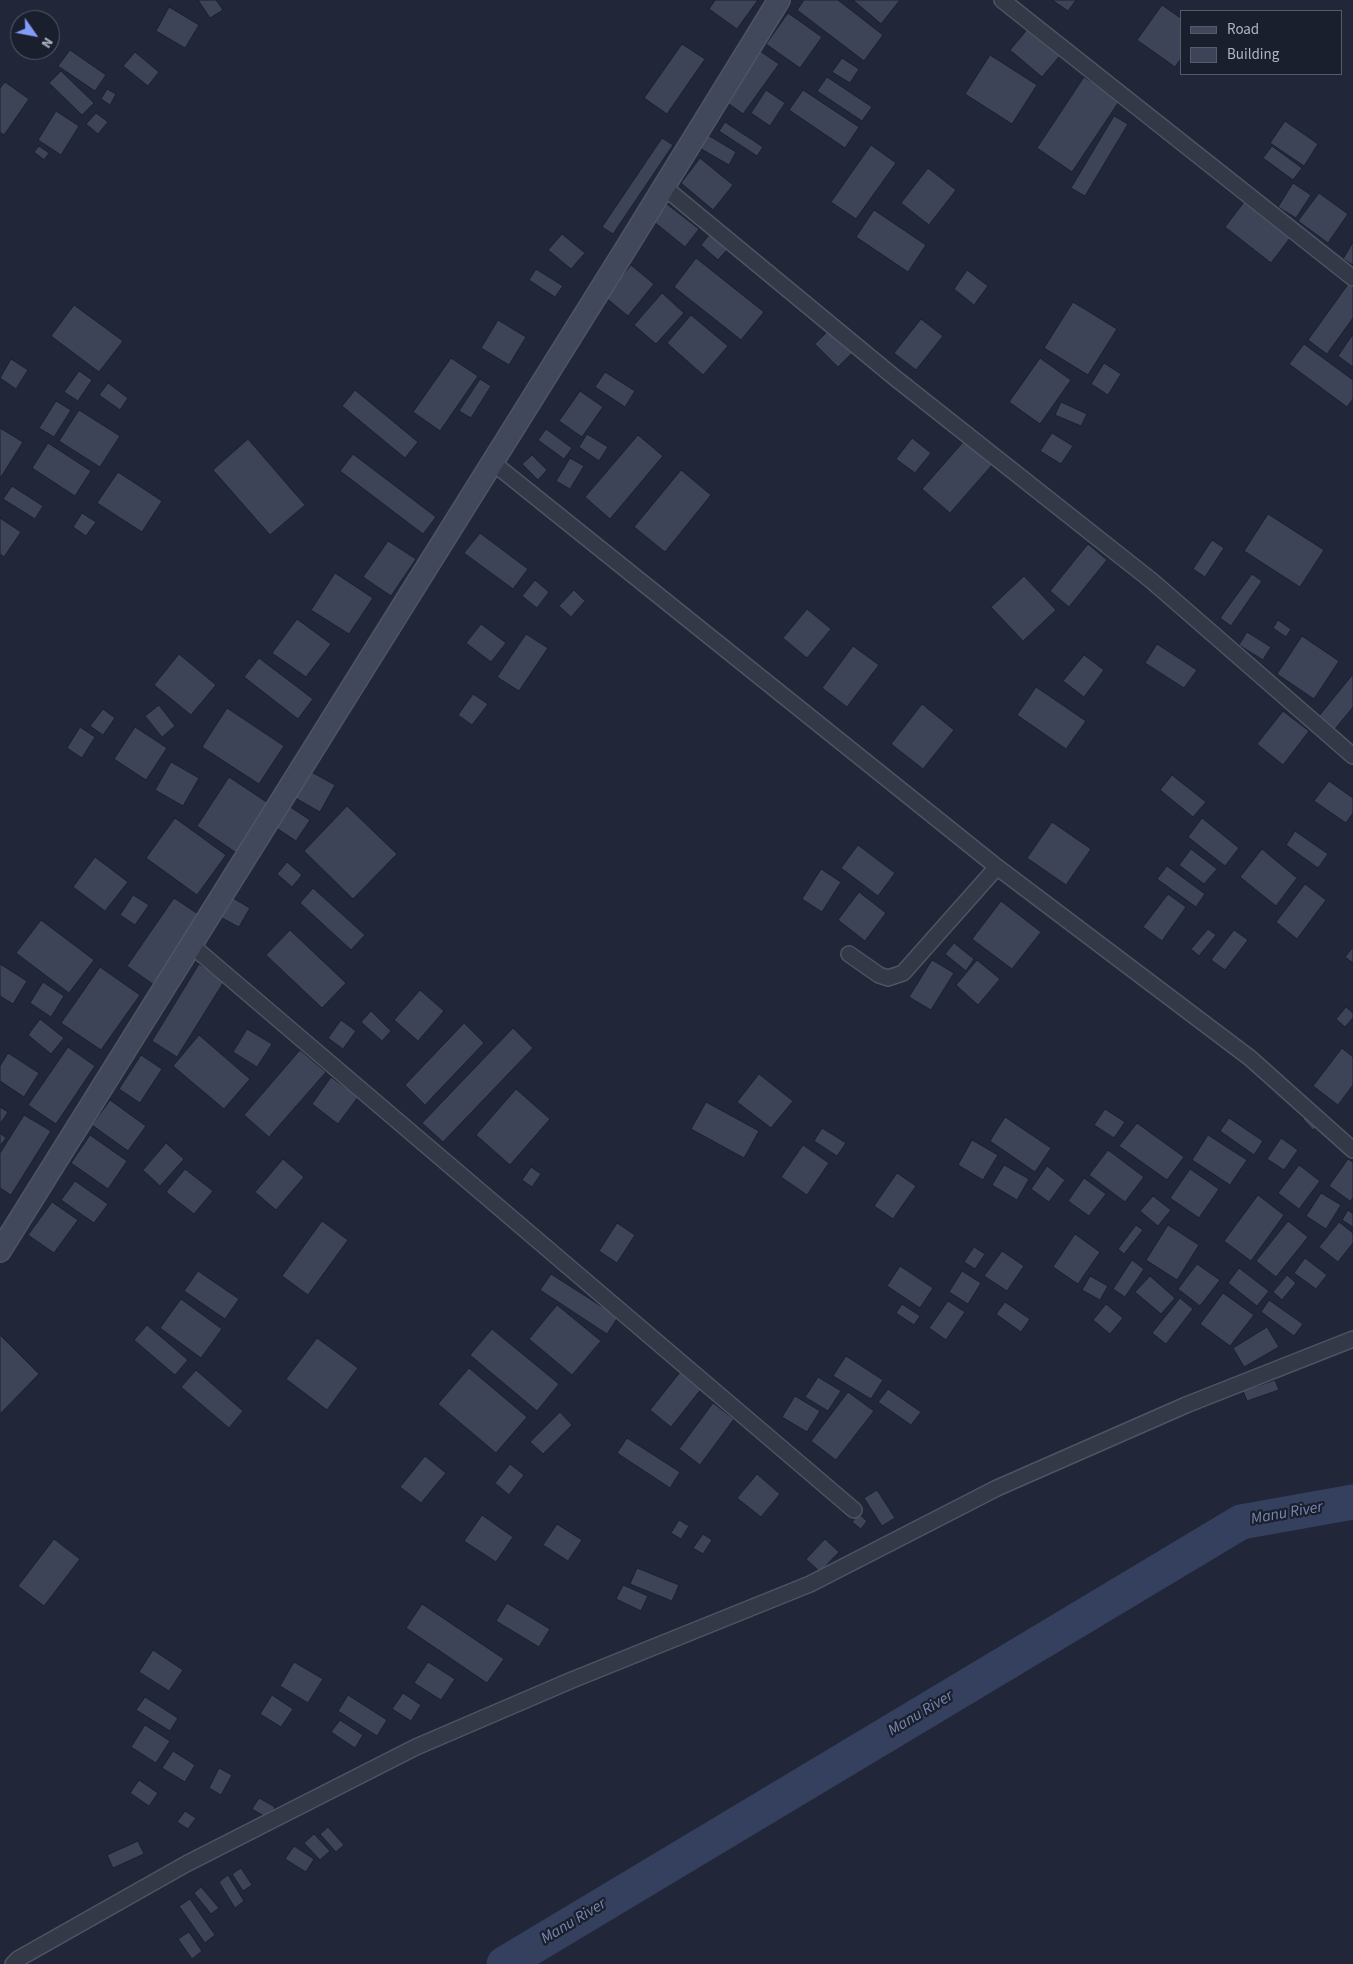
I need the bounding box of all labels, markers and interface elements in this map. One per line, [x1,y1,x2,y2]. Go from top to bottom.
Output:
north arrow [10,10,60,60]
legend [1180,10,1343,75]
text: Road [1227,19,1259,40]
text: N [36,33,58,52]
text: Building [1227,44,1279,65]
water label: Manu River [1250,1498,1324,1530]
water label: Manu River [885,1687,957,1741]
water label: Manu River [538,1895,610,1949]

